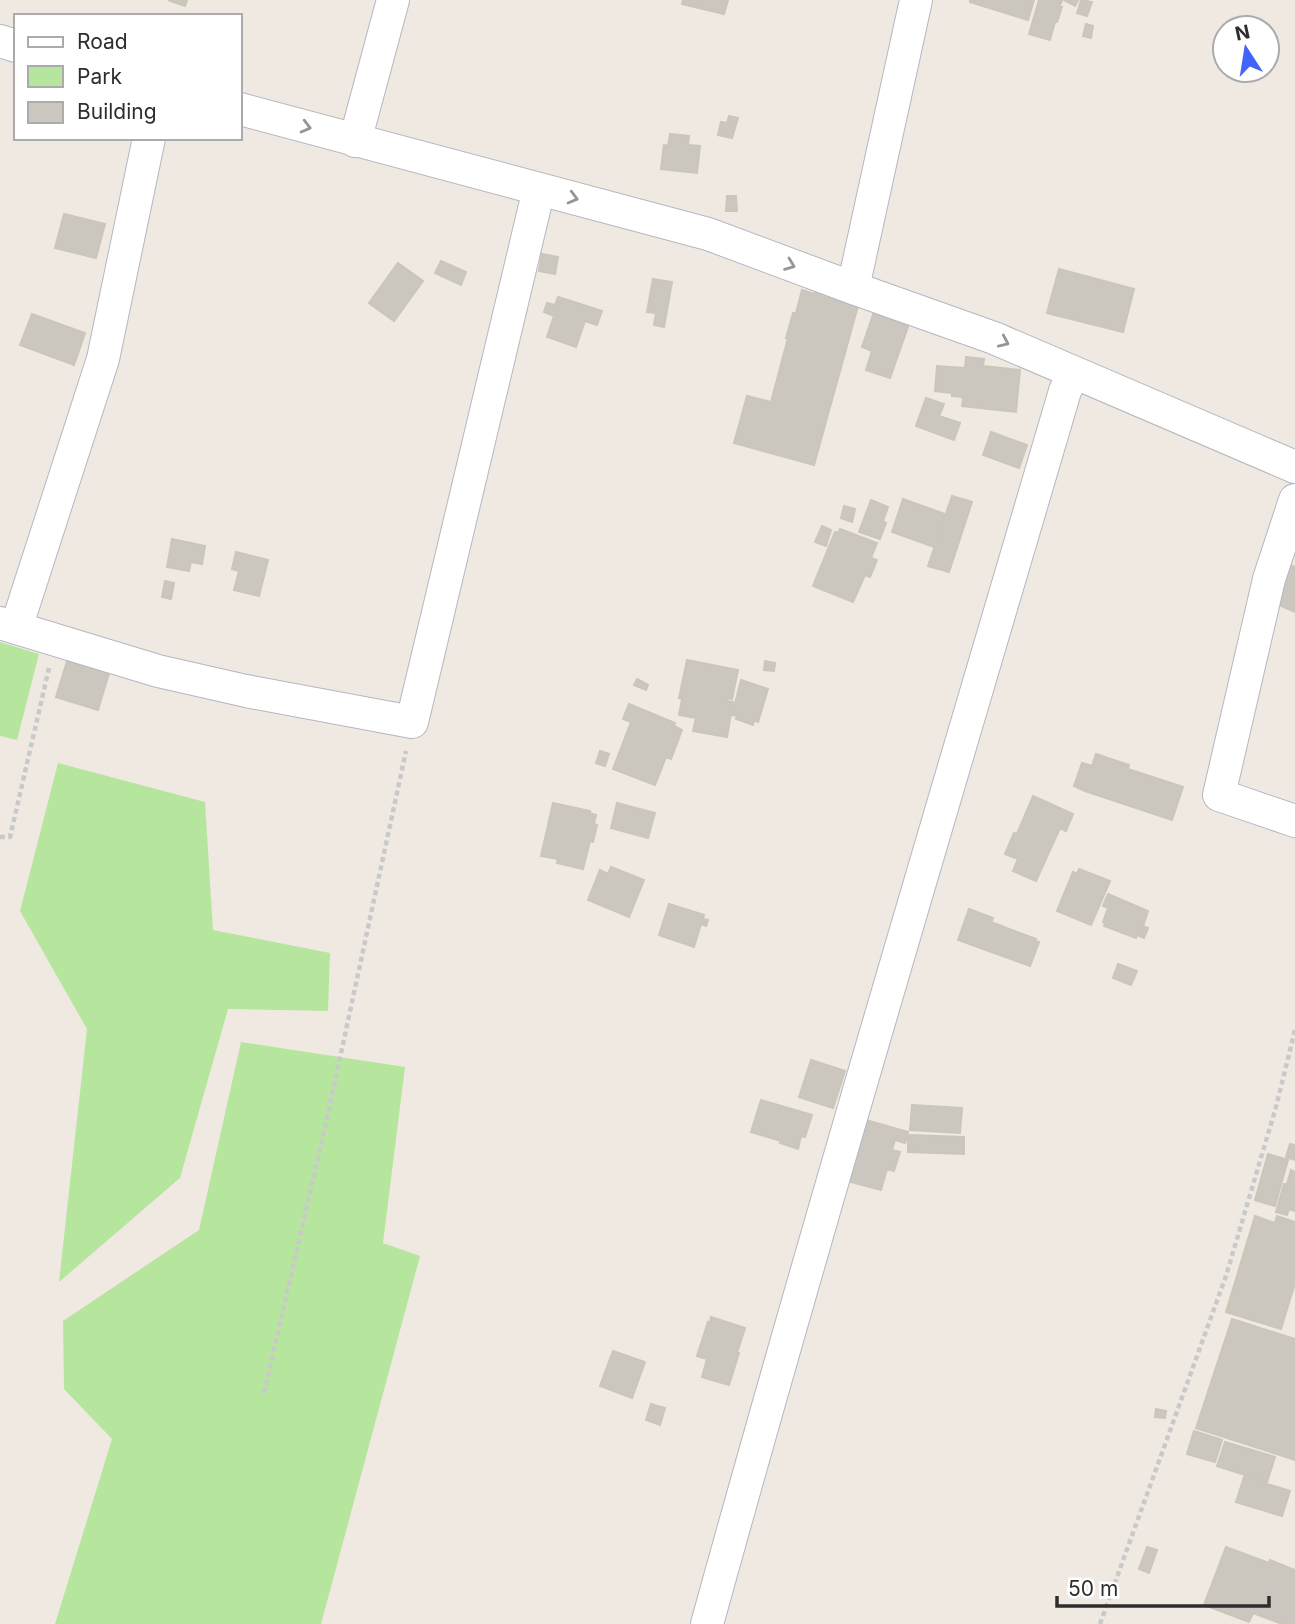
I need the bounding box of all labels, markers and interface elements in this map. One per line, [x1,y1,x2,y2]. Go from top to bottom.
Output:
legend [14,14,242,140]
north arrow [1211,14,1281,84]
text: N [1233,20,1252,46]
text: Road [77,29,128,54]
text: Park [77,64,122,89]
text: Building [77,99,157,124]
one-way arrow [299,119,311,133]
one-way arrow [567,190,579,204]
one-way arrow [784,256,796,270]
one-way arrow [997,334,1009,348]
scale bar [1057,1564,1269,1608]
text: 50 m [1068,1576,1118,1601]

